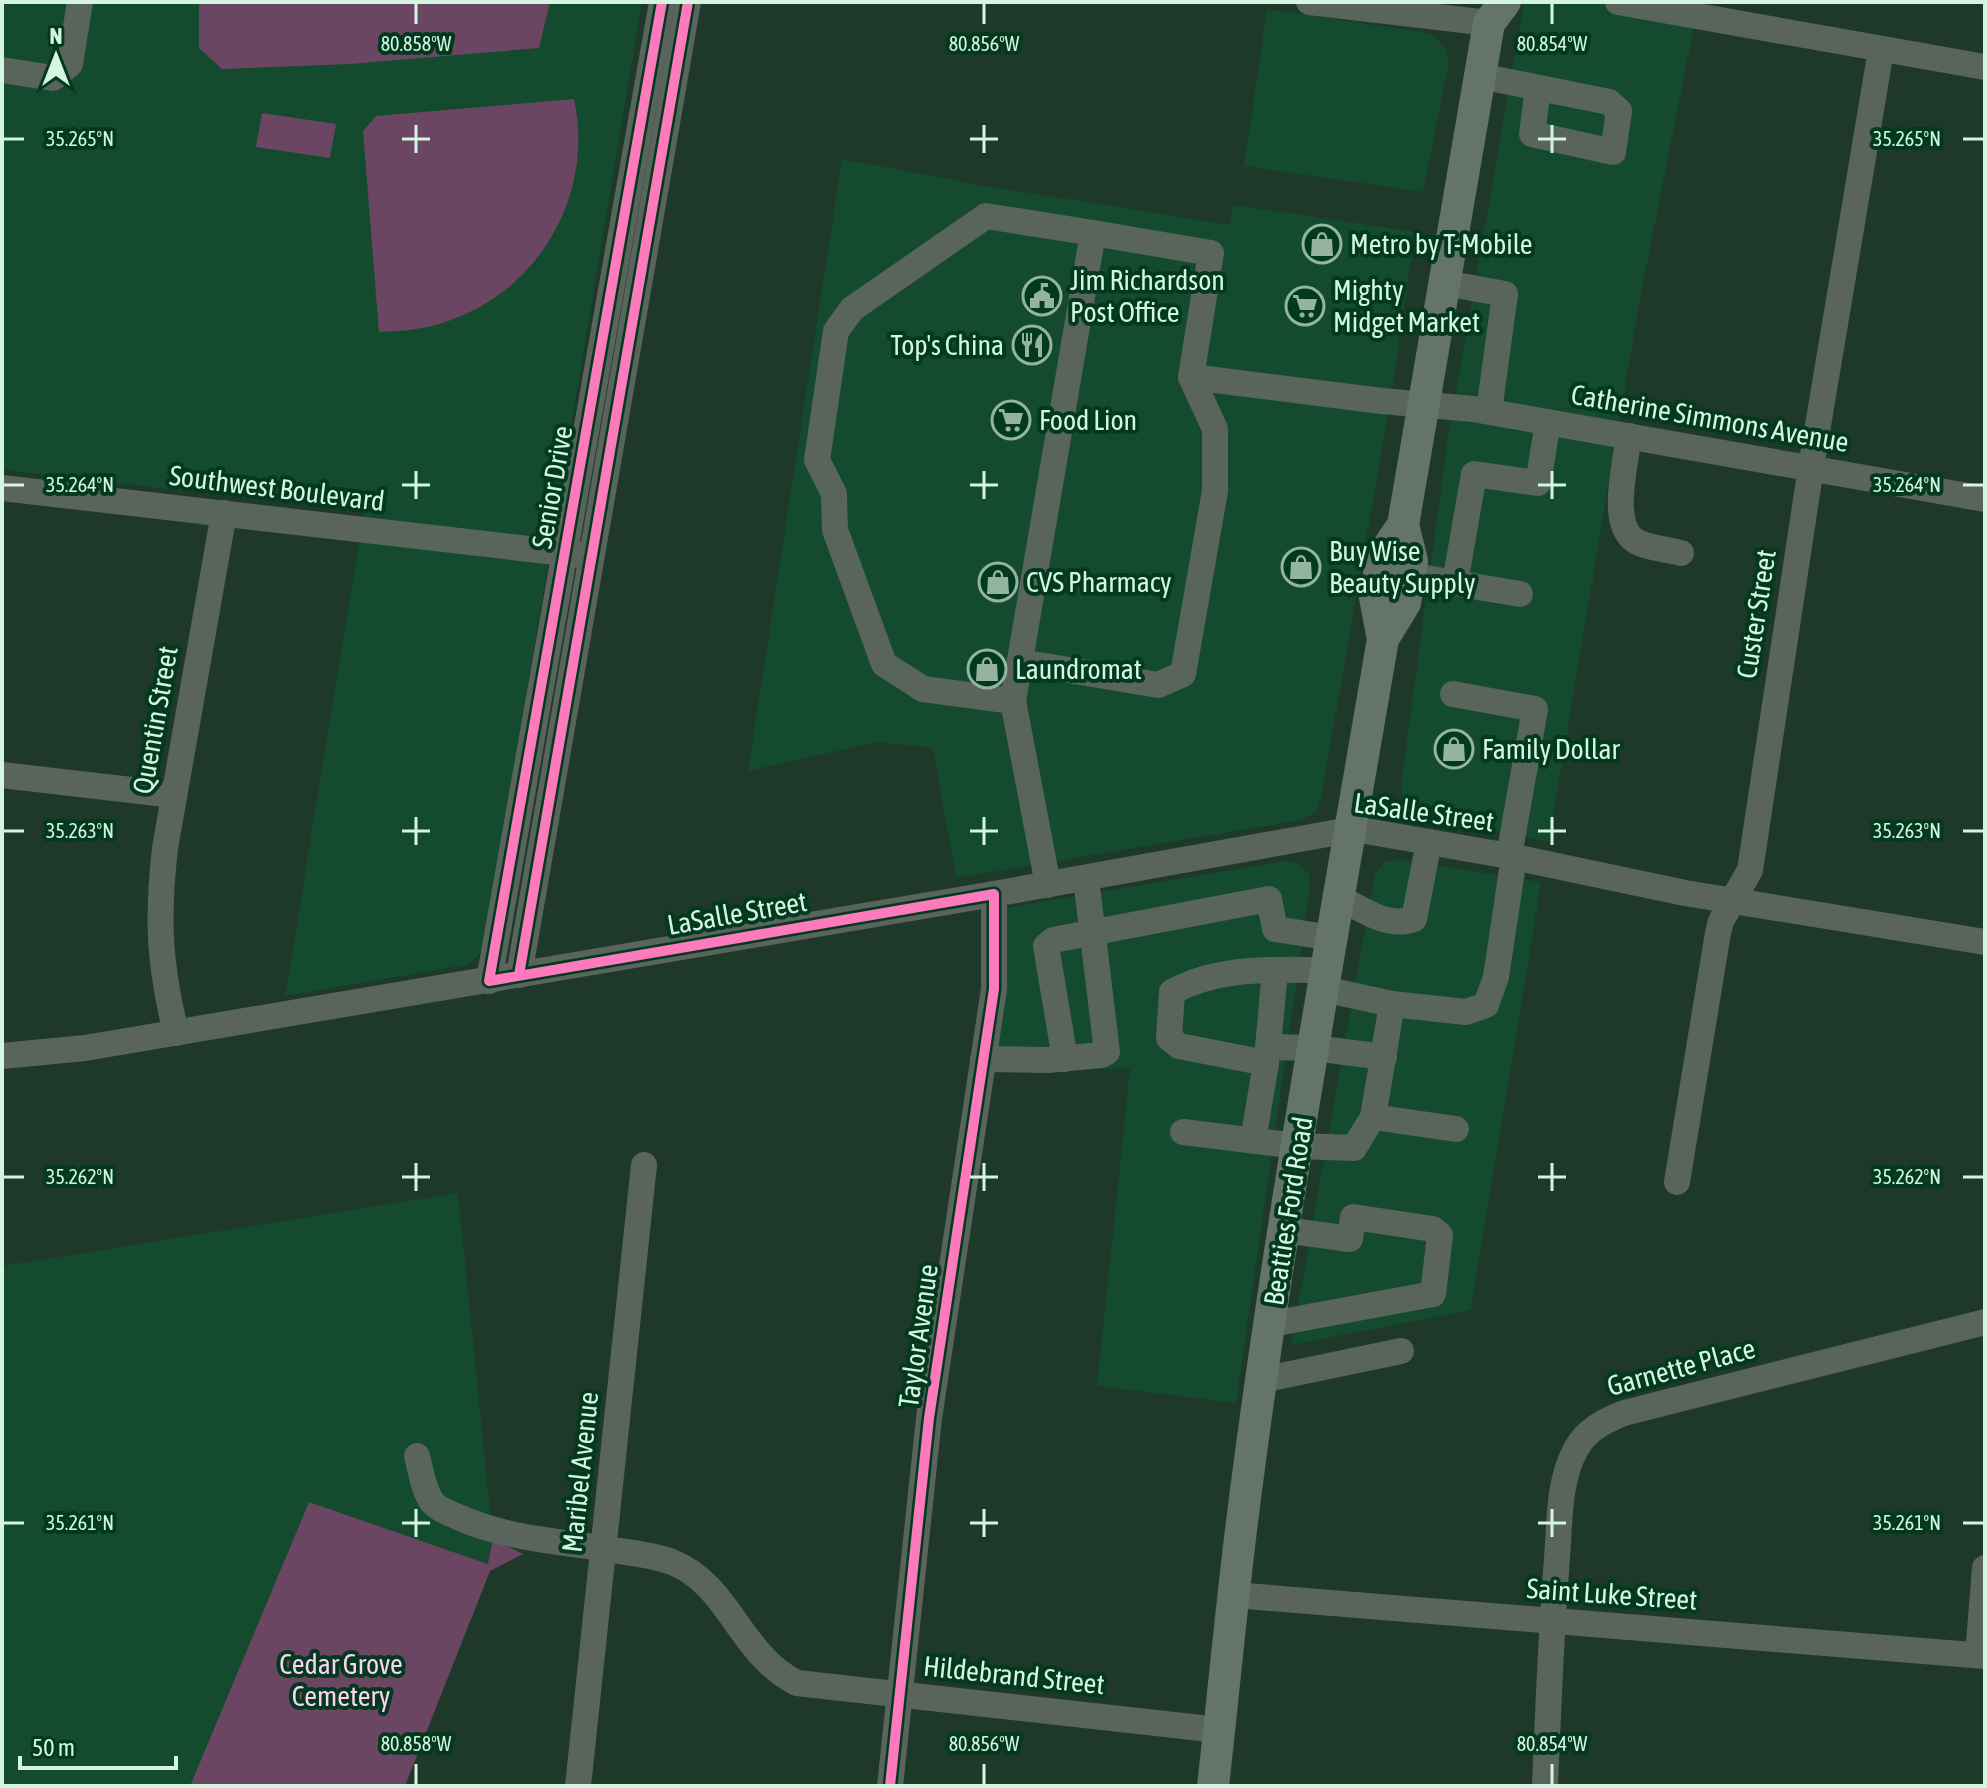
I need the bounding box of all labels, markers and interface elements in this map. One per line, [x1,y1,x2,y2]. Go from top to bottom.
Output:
north arrow [16,16,96,96]
text: N [50,23,62,49]
text: 80.858°W [381,32,452,55]
text: 80.856°W [949,32,1020,55]
text: 80.854°W [1517,32,1588,55]
text: 35.265°N [46,127,114,150]
text: 35.265°N [1873,127,1941,150]
shop icon: Metro by T-Mobile [1301,223,1343,265]
place label: Metro by T-Mobile [1350,228,1533,260]
place label: Jim Richardson Post Office [1070,264,1225,328]
place label: Mighty Midget Market [1333,274,1480,338]
public building icon: Jim Richardson Post Office [1021,275,1063,317]
supermarket icon: Mighty Midget Market [1284,285,1326,327]
restaurant icon: Top's China [1011,324,1053,366]
place label: Top's China [891,329,1004,361]
street label: Catherine Simmons Avenue [1569,378,1851,458]
supermarket icon: Food Lion [990,399,1032,441]
place label: Food Lion [1039,404,1137,436]
street label: Senior Drive [525,423,579,551]
street label: Southwest Boulevard [168,459,386,517]
text: 35.264°N [46,473,114,496]
text: 35.264°N [1873,473,1941,496]
place label: Buy Wise Beauty Supply [1329,535,1475,599]
shop icon: Buy Wise Beauty Supply [1280,546,1322,588]
street label: Custer Street [1730,547,1782,681]
shop icon: CVS Pharmacy [977,561,1019,603]
place label: CVS Pharmacy [1026,566,1172,598]
street label: Quentin Street [126,644,184,796]
shop icon: Laundromat [966,648,1008,690]
place label: Laundromat [1015,653,1142,685]
shop icon: Family Dollar [1433,728,1475,770]
place label: Family Dollar [1482,733,1621,765]
street label: LaSalle Street [1352,786,1496,838]
text: 35.263°N [46,819,114,842]
text: 35.263°N [1873,819,1941,842]
street label: LaSalle Street [665,885,809,941]
street label: Beatties Ford Road [1257,1114,1319,1308]
text: 35.262°N [46,1165,114,1188]
text: 35.262°N [1873,1165,1941,1188]
street label: Taylor Avenue [892,1262,944,1410]
street label: Garnette Place [1603,1332,1759,1402]
street label: Maribel Avenue [556,1390,604,1554]
text: 35.261°N [46,1511,114,1534]
text: 35.261°N [1873,1511,1941,1534]
street label: Saint Luke Street [1526,1572,1698,1616]
park label: Cedar Grove Cemetery [279,1648,403,1712]
street label: Hildebrand Street [922,1650,1106,1700]
scale bar [20,1720,176,1770]
text: 80.858°W [381,1732,452,1755]
text: 80.856°W [949,1732,1020,1755]
text: 80.854°W [1517,1732,1588,1755]
text: 50 m [32,1734,75,1761]

